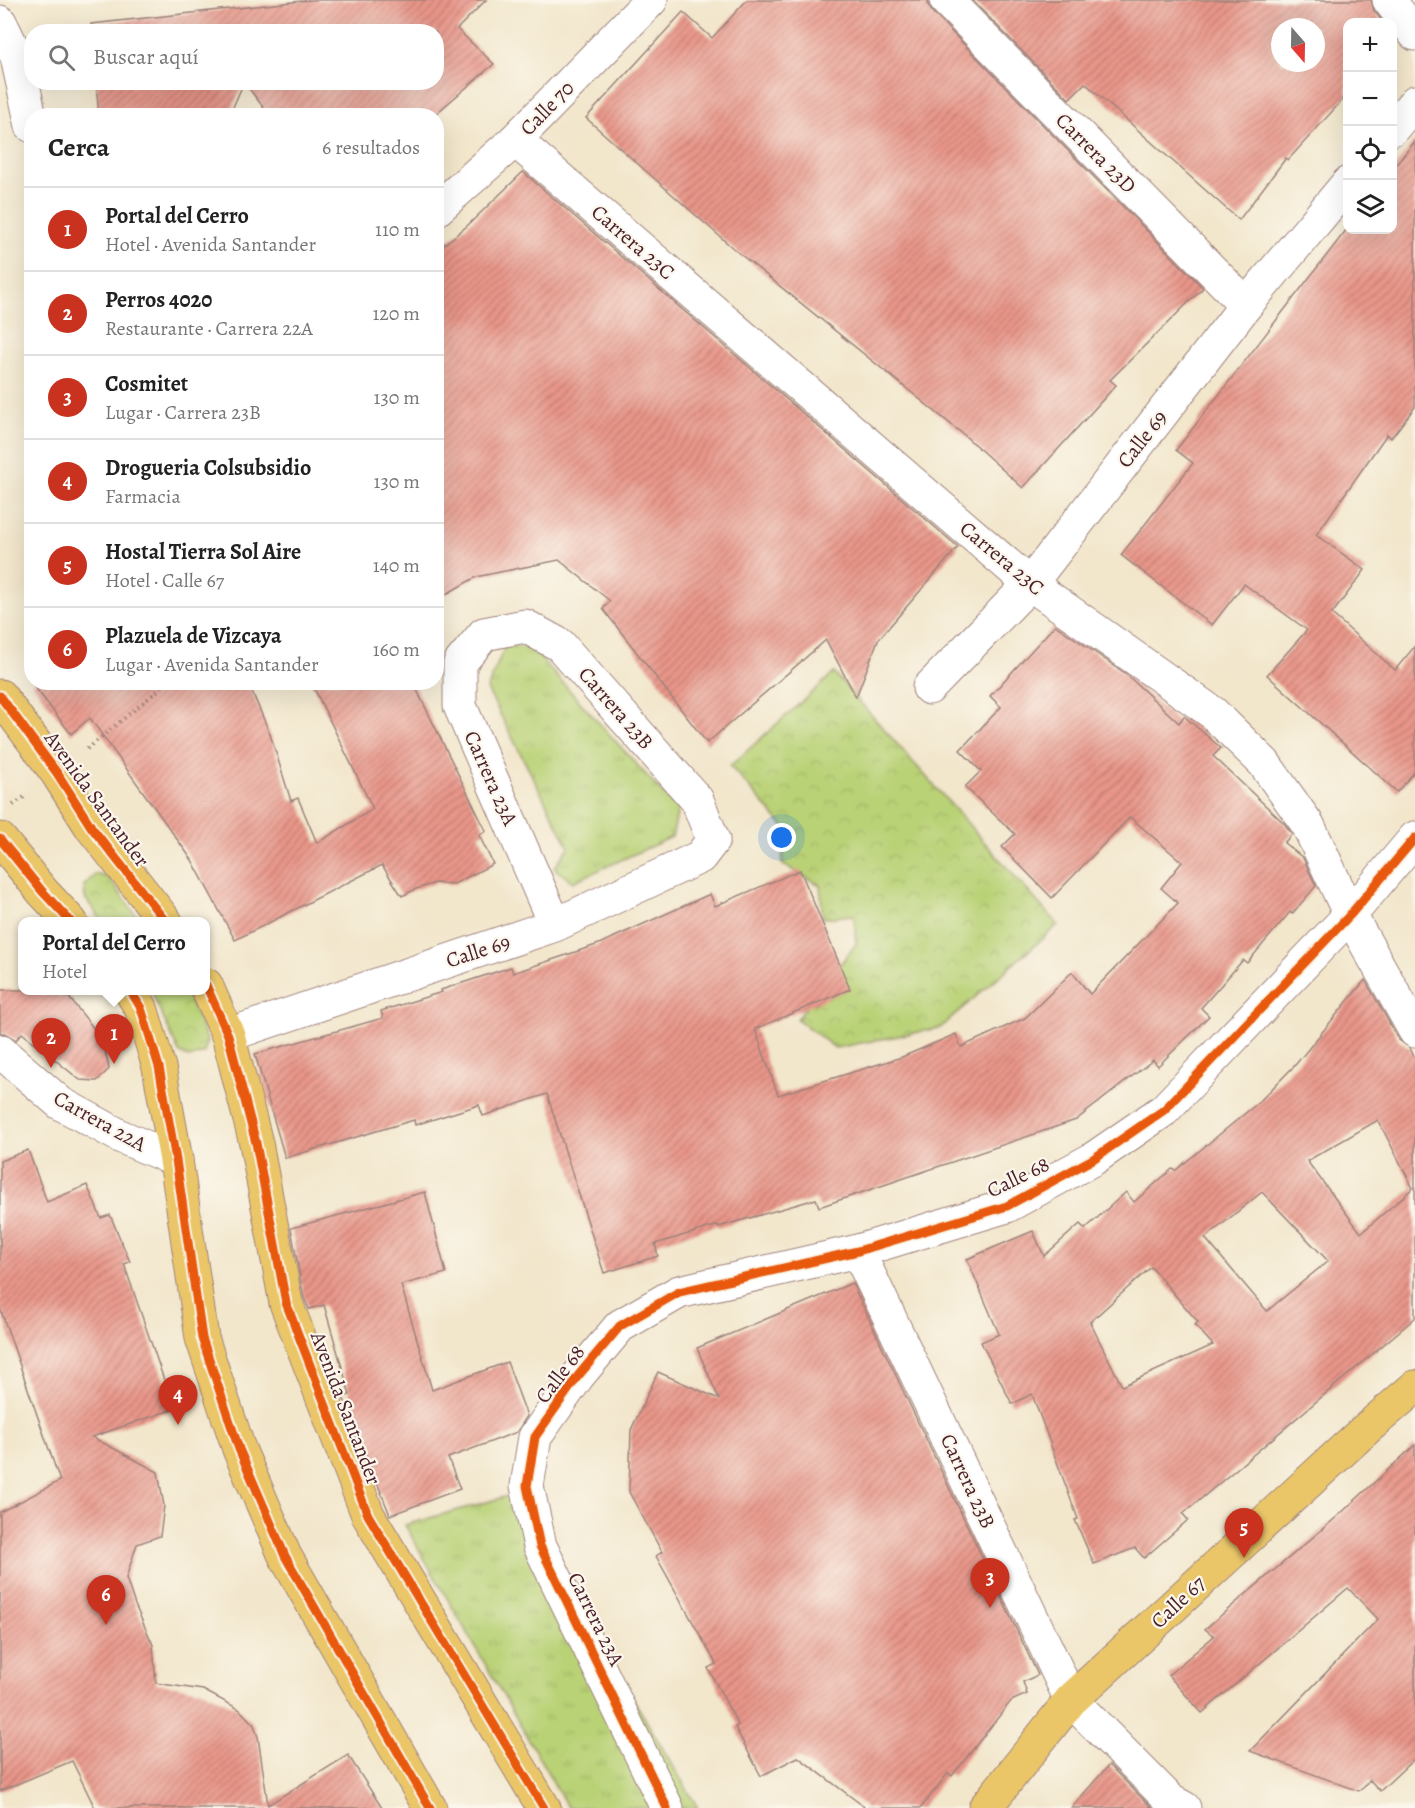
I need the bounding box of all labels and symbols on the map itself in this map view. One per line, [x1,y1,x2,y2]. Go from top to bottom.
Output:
north arrow [1271,18,1325,72]
street label: Calle 70 [514,74,580,142]
street label: Carrera 23D [1050,107,1142,199]
street label: Carrera 23C [585,198,681,286]
street label: Calle 69 [1111,404,1173,474]
street label: Carrera 23C [954,515,1050,601]
street label: Carrera 23B [572,661,660,755]
street label: Avenida Santander [38,724,156,873]
street label: Carrera 23A [458,726,525,830]
your location [767,823,796,852]
street label: Calle 69 [442,927,514,975]
pin: 1 [94,1014,134,1064]
pin: 2 [32,1018,70,1068]
street label: Carrera 22A [49,1084,152,1158]
street label: Calle 68 [982,1150,1054,1204]
street label: Avenida Santander [304,1326,388,1489]
street label: Calle 68 [529,1339,591,1409]
pin: 4 [158,1376,198,1425]
street label: Carrera 23B [934,1429,1002,1533]
pin: 5 [1224,1508,1264,1558]
pin: 3 [970,1558,1010,1608]
street label: Carrera 23A [561,1567,631,1671]
street label: Calle 67 [1145,1569,1212,1634]
pin: 6 [86,1576,126,1625]

